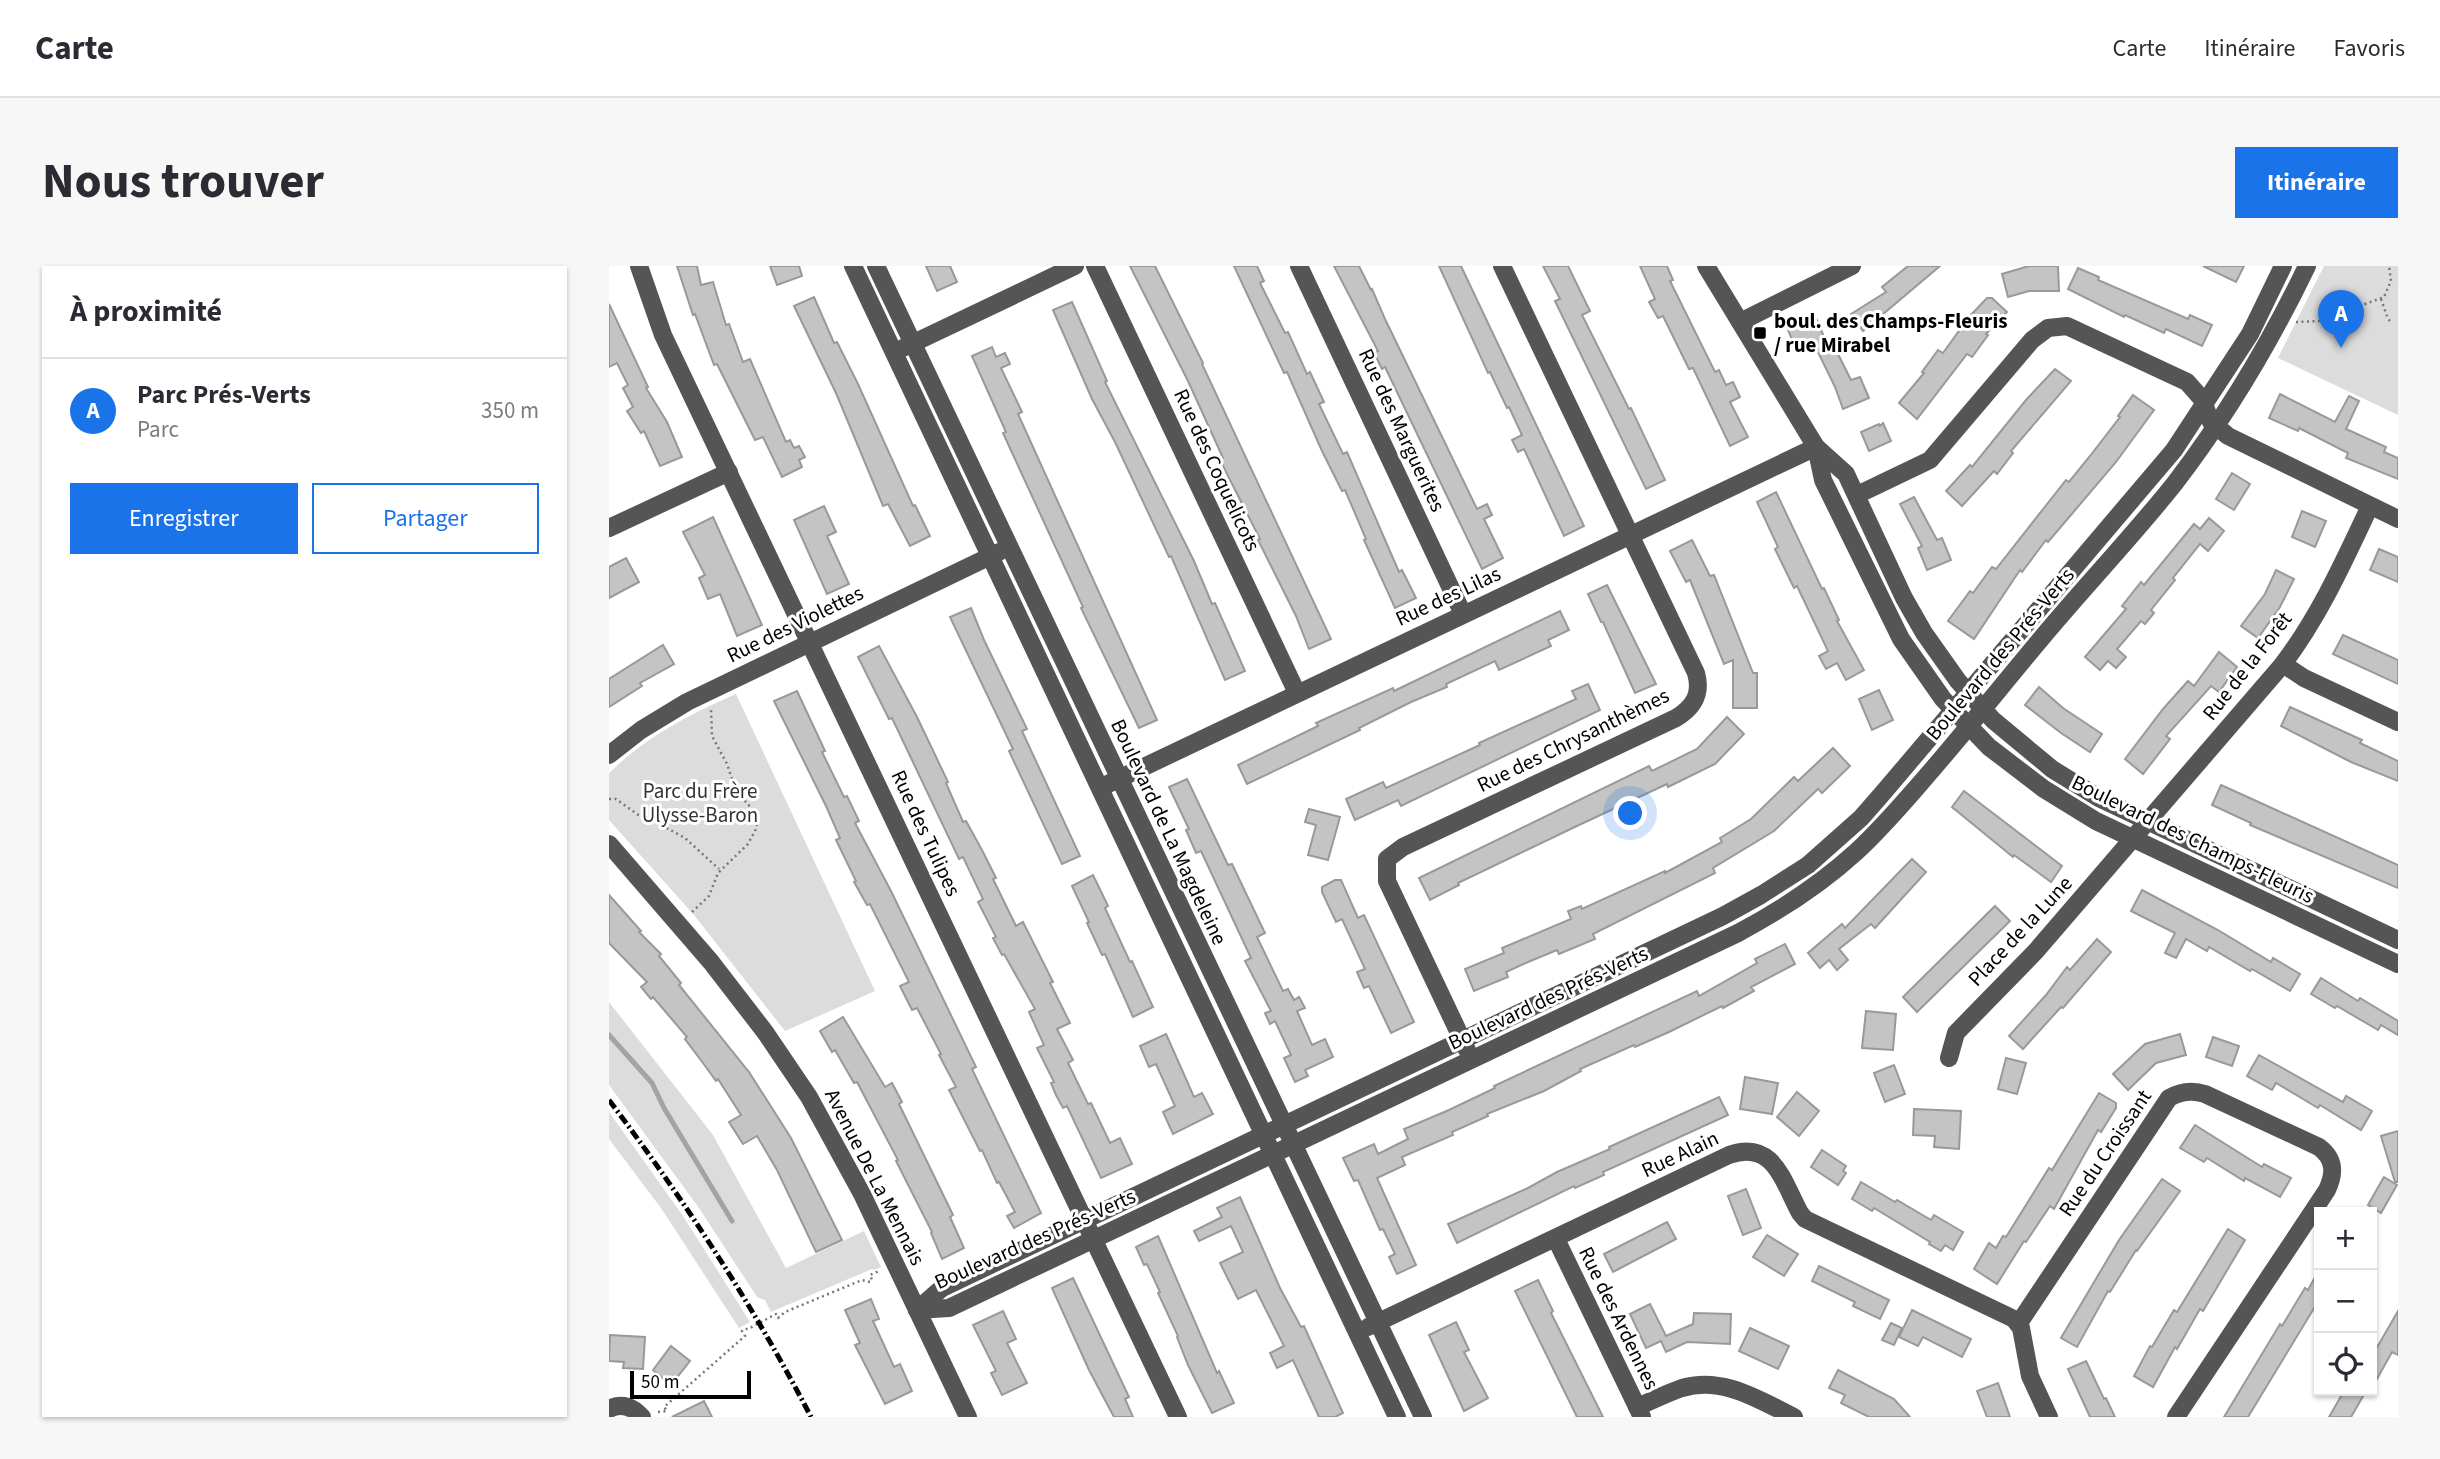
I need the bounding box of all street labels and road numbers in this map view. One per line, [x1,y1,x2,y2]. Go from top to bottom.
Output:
street label: Rue des Marguerites [1351,344,1453,517]
street label: Rue des Coquelicots [1166,384,1268,556]
street label: Rue des Lilas [1390,558,1506,634]
street label: Boulevard des Prés-Verts [1919,561,2081,747]
street label: Rue des Violettes [722,578,869,670]
street label: Rue de la Forêt [2195,605,2299,727]
street label: Rue des Chrysanthèmes [1472,680,1674,800]
street label: Boulevard de La Magdeleine [1103,714,1235,950]
street label: Rue des Tulipes [884,765,968,901]
street label: Boulevard des Champs-Fleuris [2067,767,2319,911]
street label: Place de la Lune [1961,869,2079,993]
street label: Boulevard des Prés-Verts [1443,938,1653,1058]
street label: Avenue De La Mennais [817,1083,933,1271]
street label: Rue du Croissant [2051,1083,2159,1223]
street label: Rue Alain [1637,1123,1723,1185]
street label: Boulevard des Prés-Verts [930,1181,1141,1297]
street label: Rue des Ardennes [1571,1241,1667,1395]

